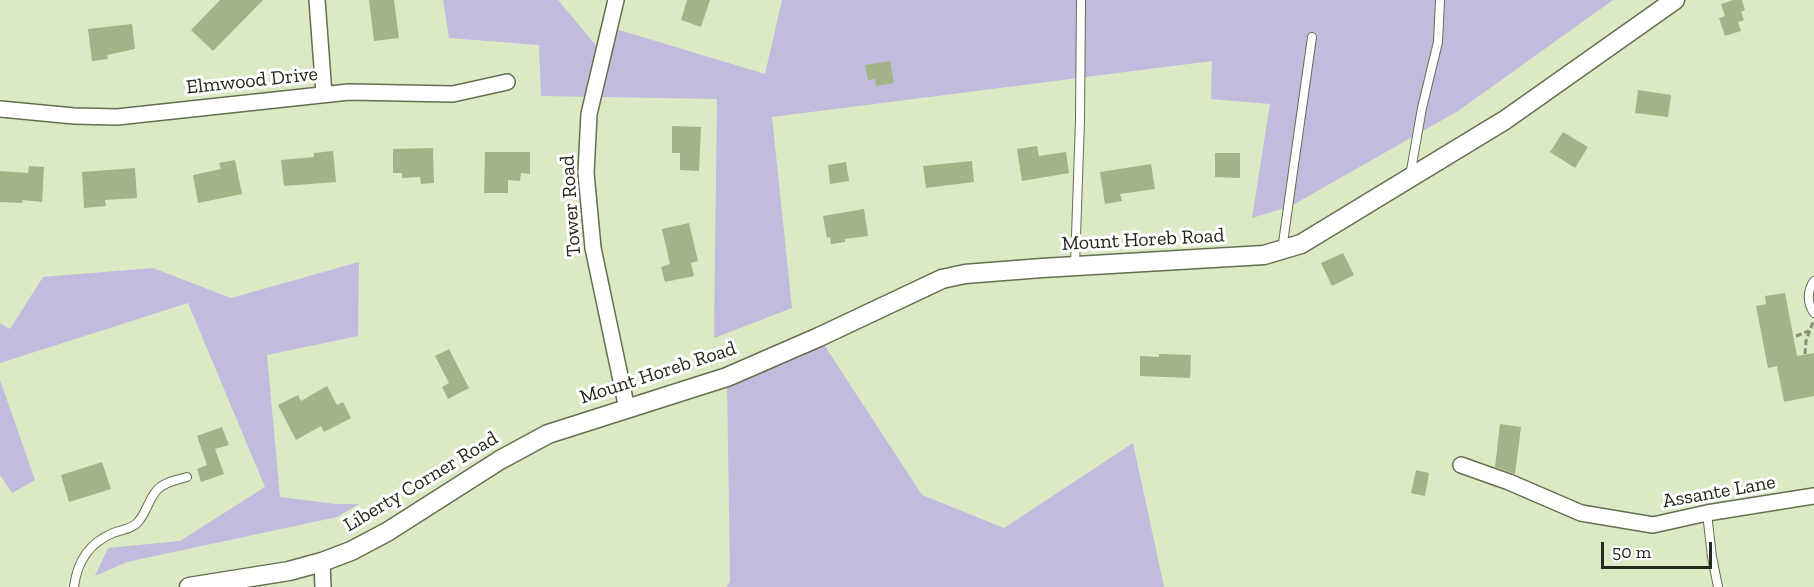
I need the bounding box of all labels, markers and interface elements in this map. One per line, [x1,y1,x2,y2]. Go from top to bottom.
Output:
street label: Elmwood Drive [185,62,319,100]
street label: Tower Road [555,154,587,258]
street label: Mount Horeb Road [1061,224,1225,256]
street label: Mount Horeb Road [577,336,739,410]
street label: Liberty Corner Road [340,427,502,537]
street label: Assante Lane [1661,470,1777,514]
scale bar [1604,530,1715,568]
text: 50 m [1612,541,1651,563]

